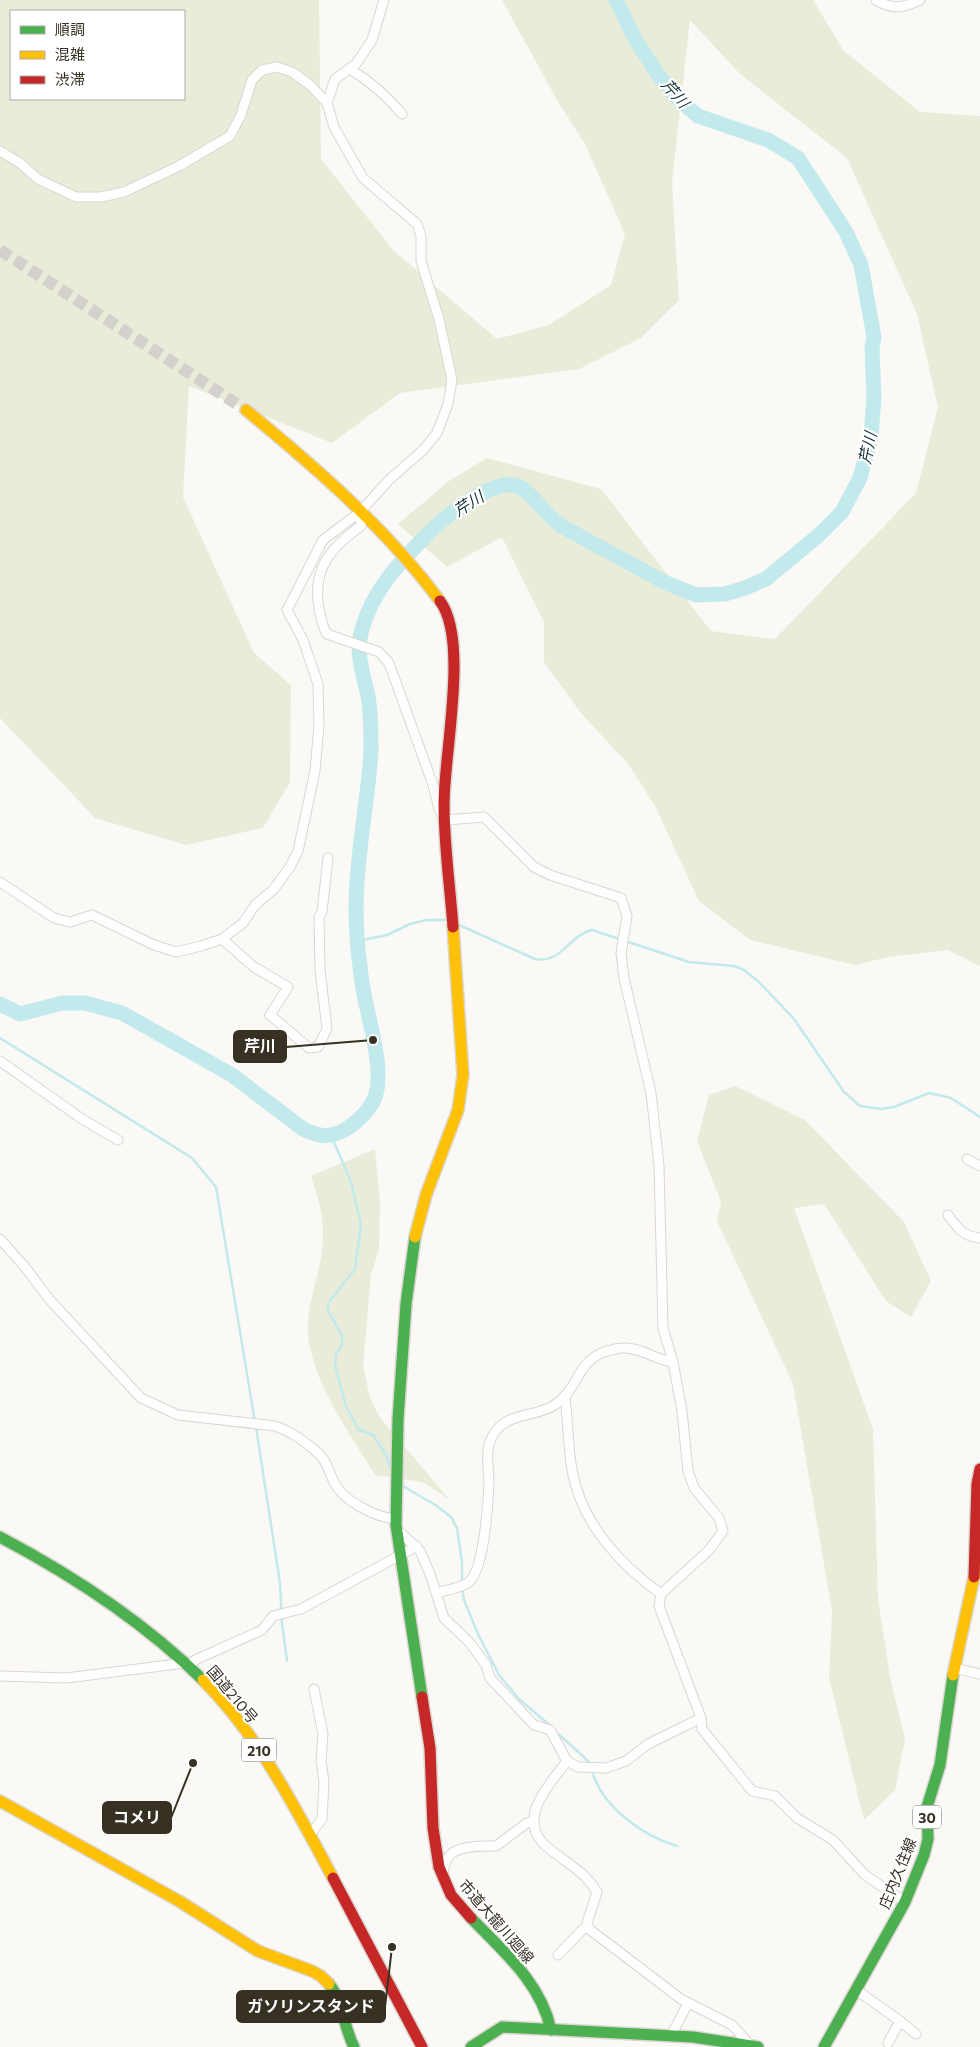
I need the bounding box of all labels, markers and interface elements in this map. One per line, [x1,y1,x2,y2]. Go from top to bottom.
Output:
legend [10,10,185,100]
text: 順調 [55,20,85,38]
text: 混雑 [55,45,85,63]
text: 渋滞 [55,70,85,88]
water label: 芹川 [658,75,695,113]
water label: 芹川 [854,428,880,466]
water label: 芹川 [449,485,488,520]
callout: 芹川 [234,1031,286,1062]
text: 芹川 [244,1036,276,1055]
street label: 国道210号 [204,1662,262,1726]
road number: 210 [242,1738,276,1762]
callout: コメリ [103,1802,171,1833]
road number: 30 [913,1805,941,1828]
text: コメリ [113,1807,161,1826]
street label: 庄内久住線 [875,1835,919,1911]
street label: 市道大龍川廻線 [456,1875,538,1967]
callout: ガソリンスタンド [237,1991,385,2022]
text: ガソリンスタンド [247,1996,375,2015]

